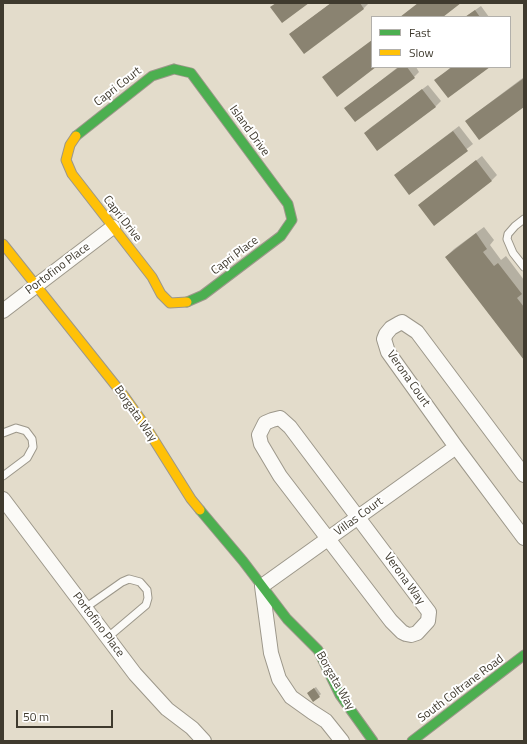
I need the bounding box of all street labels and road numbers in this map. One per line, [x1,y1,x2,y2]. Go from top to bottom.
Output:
street label: Capri Court [92,64,144,110]
street label: Island Drive [226,103,272,159]
street label: Capri Drive [100,193,144,245]
street label: Capri Place [209,234,261,278]
street label: Portofino Place [23,240,93,298]
street label: Verona Court [383,348,433,410]
street label: Borgata Way [110,383,160,445]
street label: Villas Court [332,494,386,540]
street label: Verona Way [380,550,428,608]
street label: Portofino Place [69,590,127,660]
street label: Borgata Way [313,649,357,713]
street label: South Coltrane Road [415,652,507,726]

